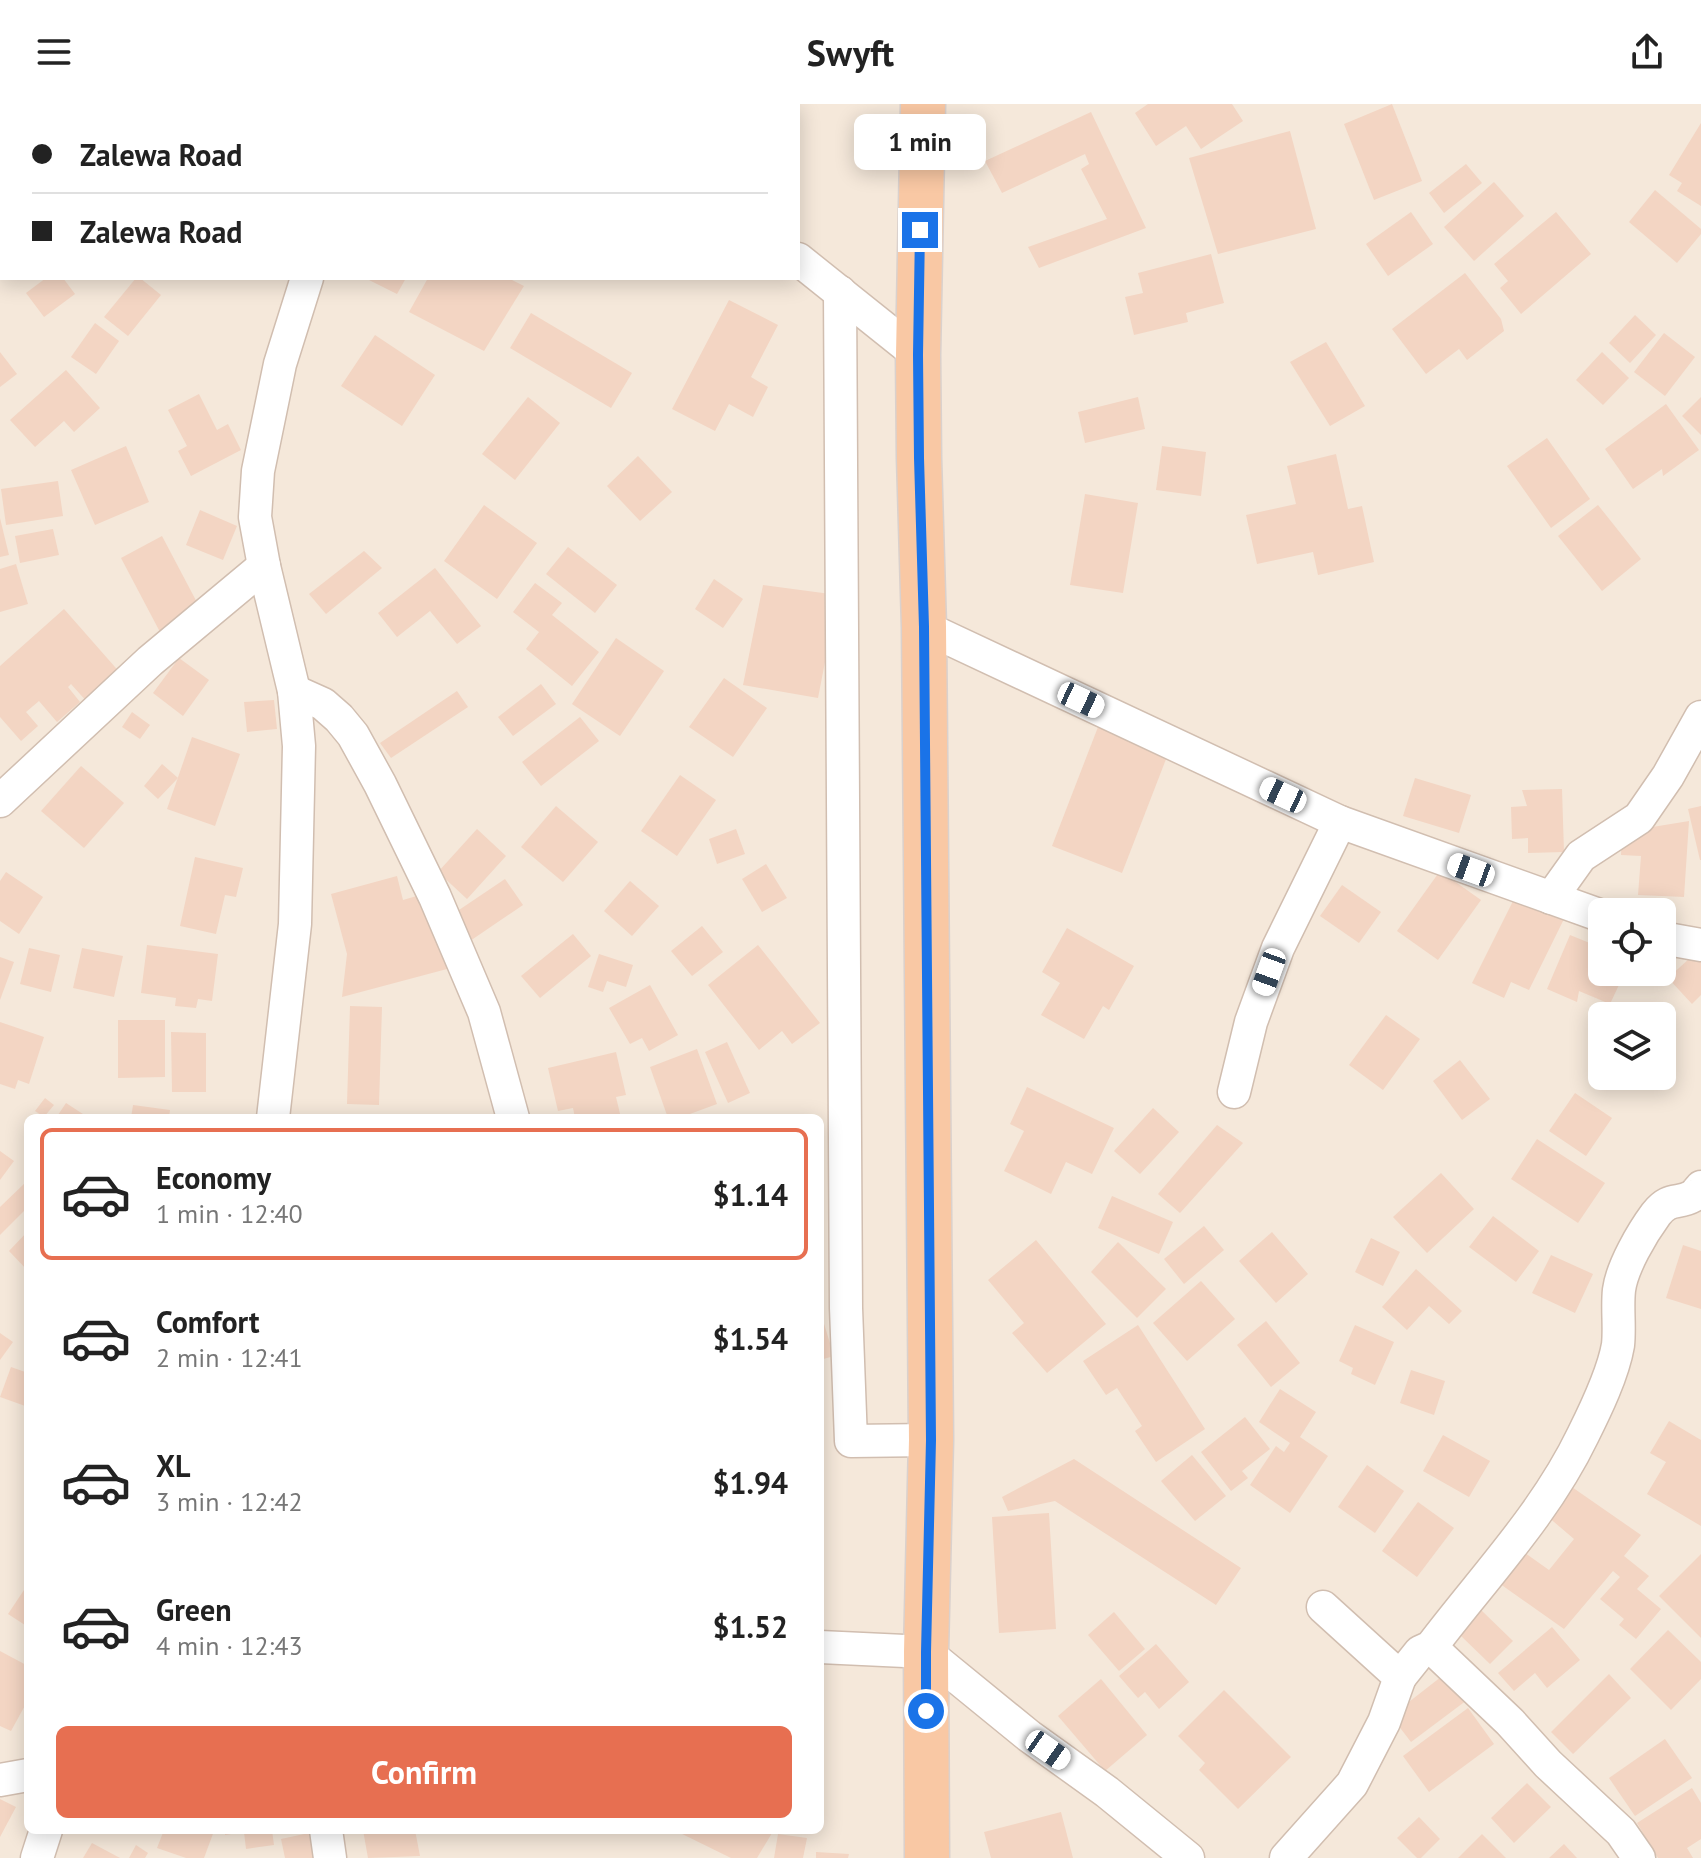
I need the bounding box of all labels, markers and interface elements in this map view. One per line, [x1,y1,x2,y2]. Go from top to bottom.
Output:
text: Swyft [807,29,894,76]
icon: menu [32,30,76,74]
icon: share [1625,30,1669,74]
callout: 1 min [854,114,986,170]
text: 1 min [888,125,952,158]
text: Zalewa Road [80,135,243,174]
text: Zalewa Road [80,212,243,251]
route end [902,212,938,248]
car [1054,679,1108,721]
car [1256,774,1310,816]
car [1444,851,1498,889]
map controls [1588,898,1676,1090]
button: locate [1588,898,1676,986]
car [1250,945,1288,999]
button: layers [1588,1002,1676,1090]
icon: car [60,1158,132,1230]
text: Economy [156,1158,271,1197]
text: $1.14 [713,1175,788,1214]
text: 1 min · 12:40 [156,1197,303,1230]
icon: car [60,1302,132,1374]
text: Comfort [156,1302,259,1341]
text: $1.54 [713,1319,788,1358]
text: 2 min · 12:41 [156,1341,303,1374]
icon: car [60,1446,132,1518]
text: XL [156,1446,190,1485]
text: $1.94 [713,1463,788,1502]
text: 3 min · 12:42 [156,1485,303,1518]
icon: car [60,1590,132,1662]
text: Green [156,1590,231,1629]
text: $1.52 [713,1607,788,1646]
text: 4 min · 12:43 [156,1629,303,1662]
route start [908,1693,944,1729]
button: Confirm [56,1726,792,1818]
car [1021,1726,1075,1774]

